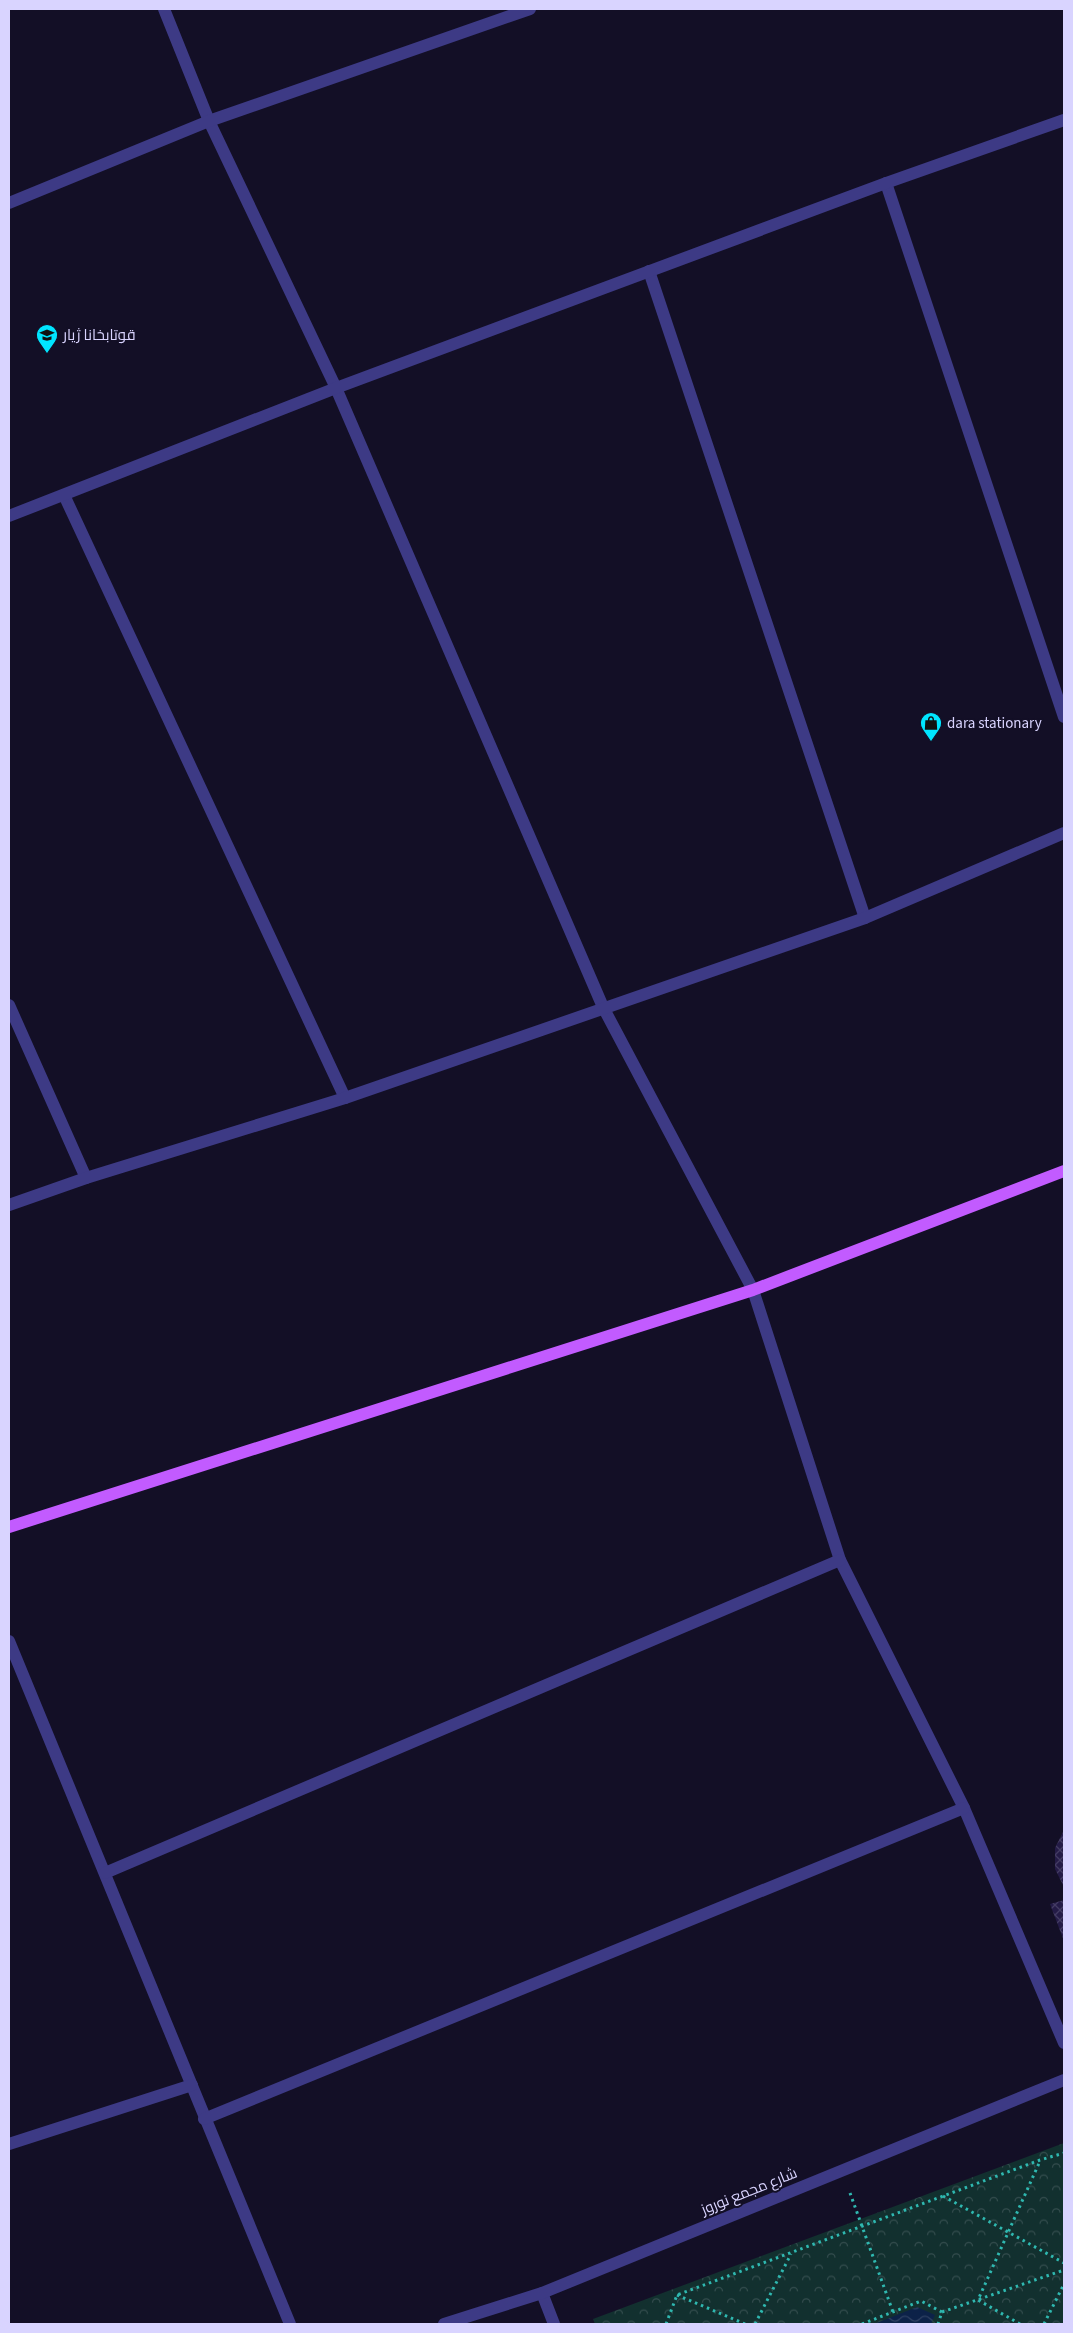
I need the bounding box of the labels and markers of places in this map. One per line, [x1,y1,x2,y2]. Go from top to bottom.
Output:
school or university icon: قوتابخانا ژيار [35,323,59,354]
place label: قوتابخانا ژيار [62,325,136,346]
shop icon: dara stationary [919,711,943,742]
place label: dara stationary [947,713,1042,734]

